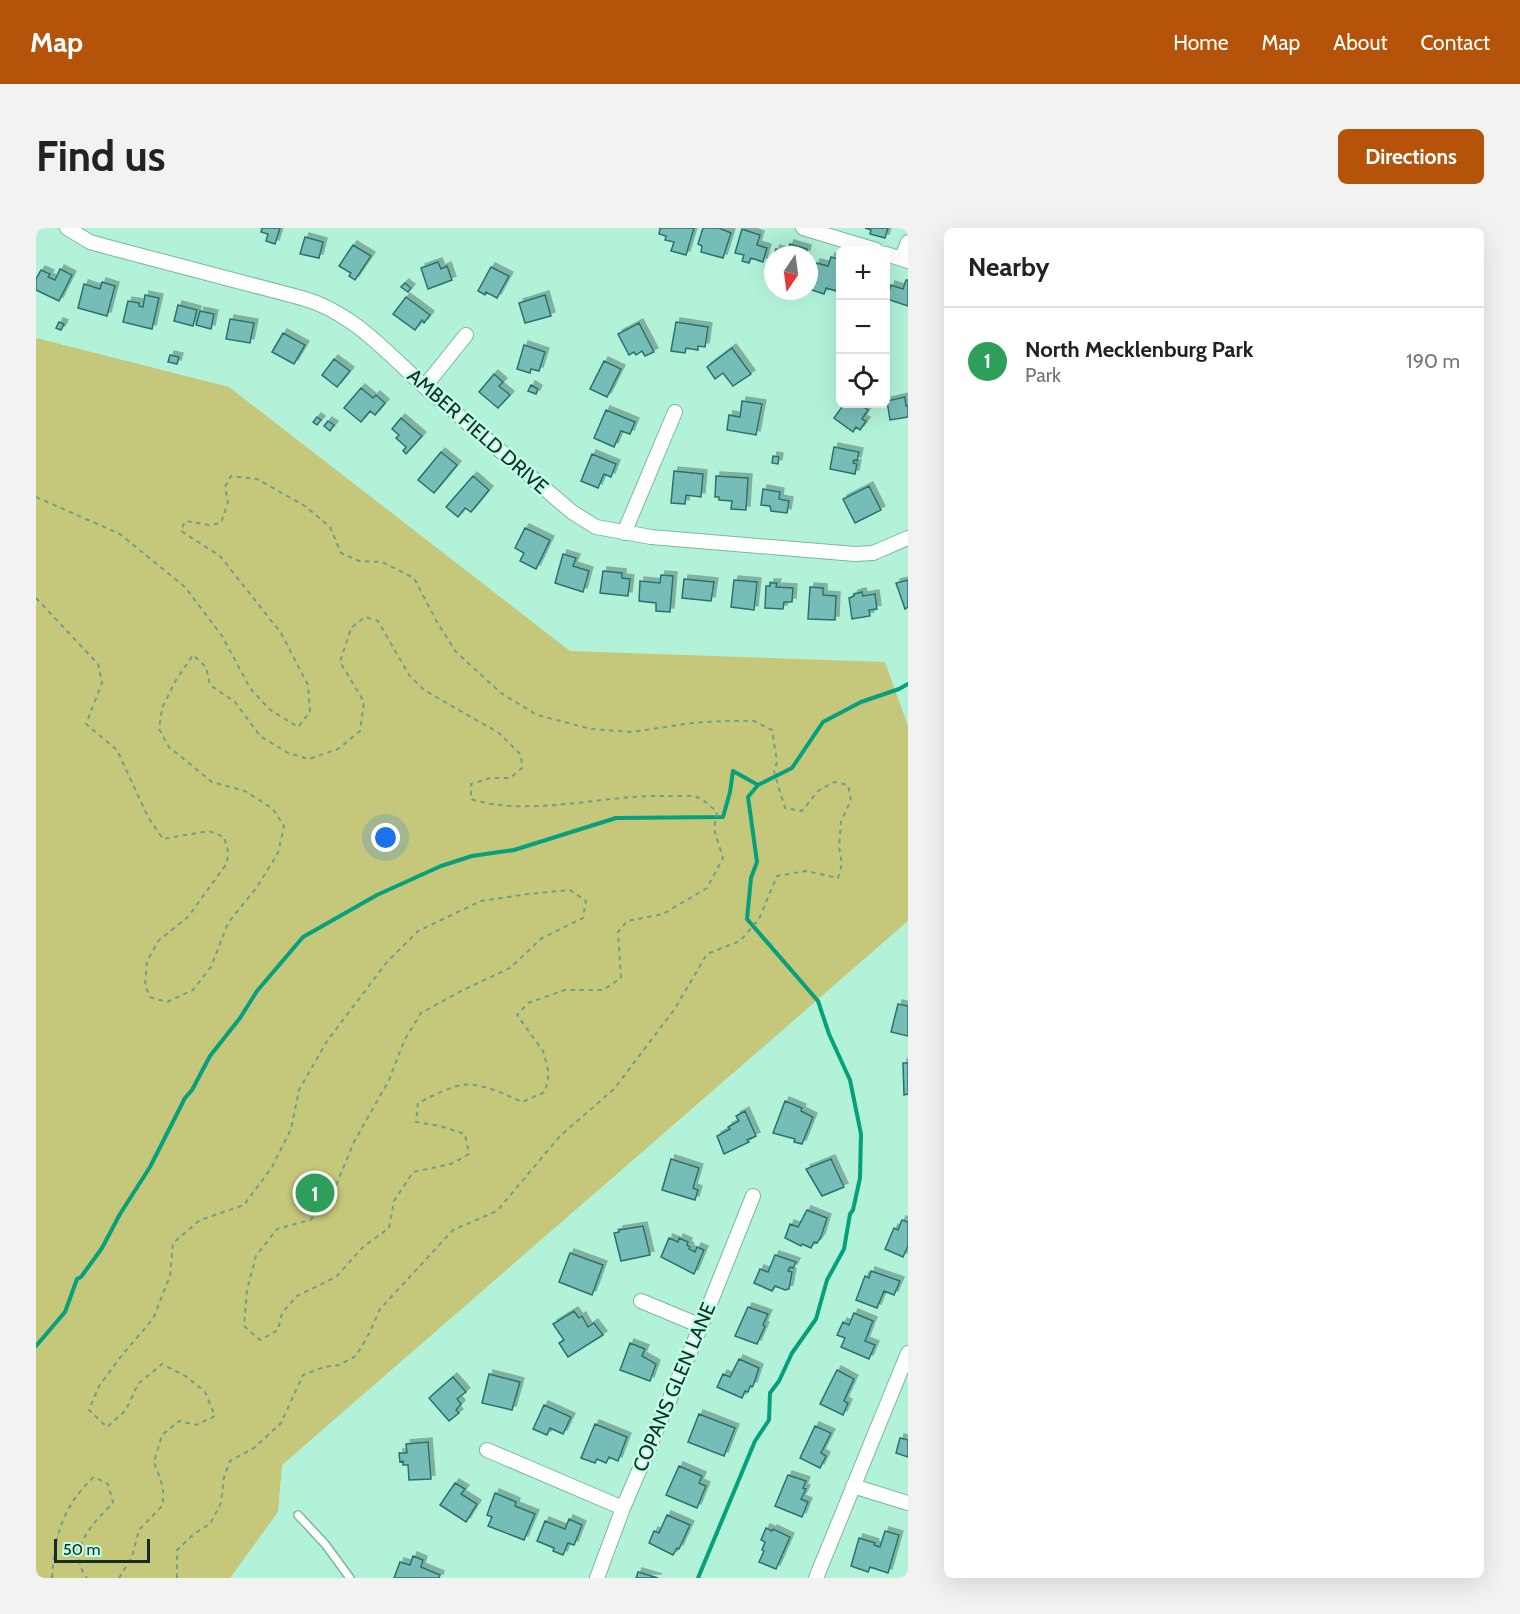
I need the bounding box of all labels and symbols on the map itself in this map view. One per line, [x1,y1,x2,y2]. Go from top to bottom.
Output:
north arrow [764,246,818,300]
street label: AMBER FIELD DRIVE [403,363,553,499]
your location [371,823,400,852]
pin: 1 [296,1170,334,1216]
street label: COPANS GLEN LANE [628,1299,720,1475]
scale bar [54,1536,150,1564]

